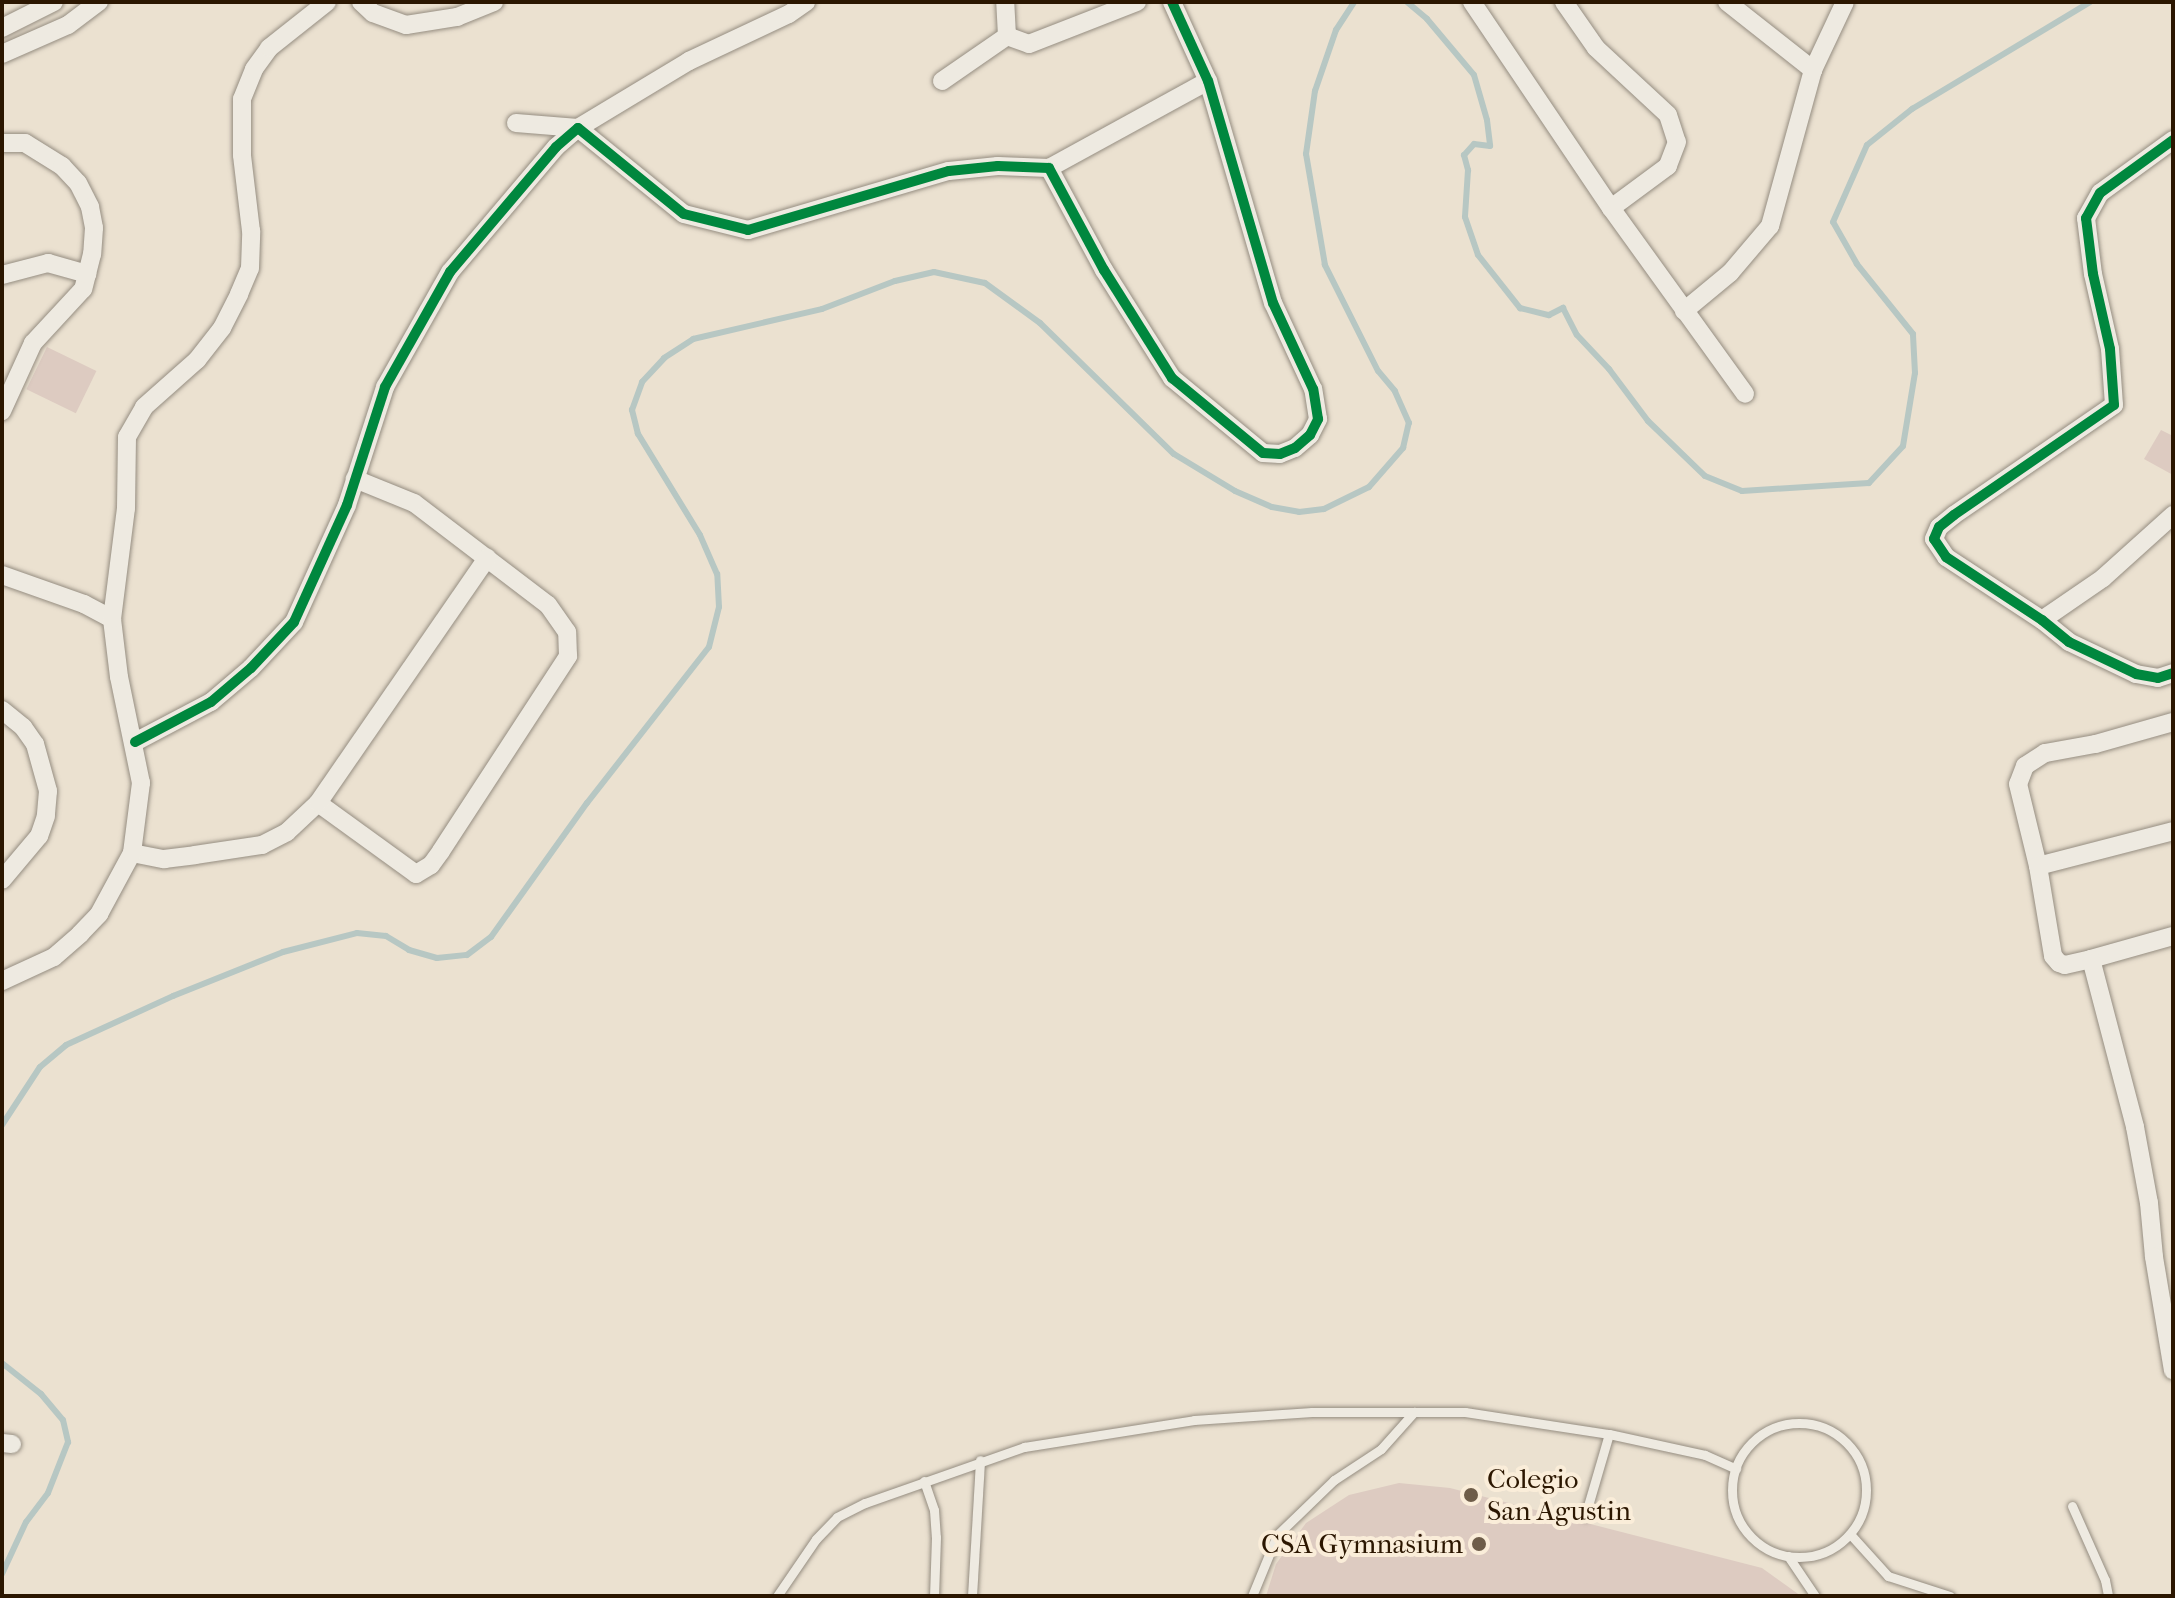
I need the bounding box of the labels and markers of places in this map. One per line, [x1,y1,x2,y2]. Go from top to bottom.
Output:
place label: Colegio San Agustin [1487,1462,1631,1528]
marker: Colegio San Agustin [1462,1486,1480,1504]
place label: CSA Gymnasium [1261,1527,1463,1561]
marker: CSA Gymnasium [1470,1535,1488,1553]

